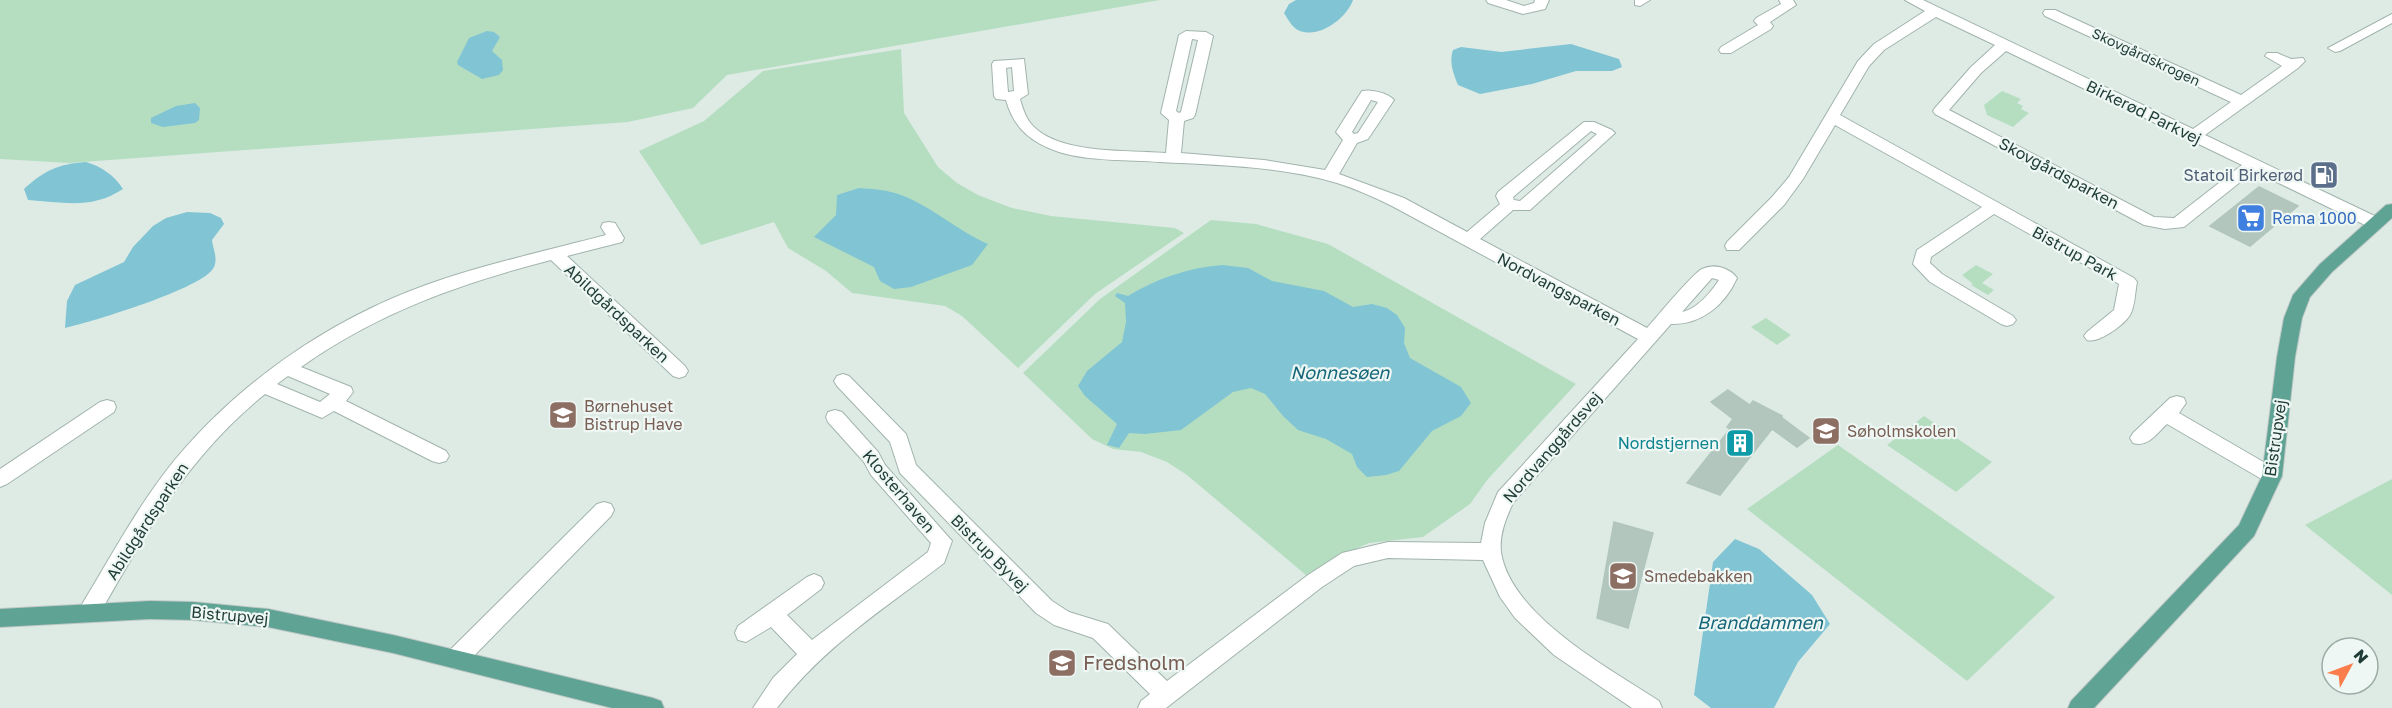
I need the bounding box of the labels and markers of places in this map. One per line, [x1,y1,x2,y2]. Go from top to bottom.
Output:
fuel station icon: Statoil Birkerød [2308,159,2340,191]
place label: Statoil Birkerød [2184,165,2303,185]
supermarket icon: Rema 1000 [2235,202,2267,234]
place label: Rema 1000 [2272,208,2357,228]
place label: Børnehuset Bistrup Have [584,396,682,434]
school or university icon: Børnehuset Bistrup Have [547,399,579,431]
school or university icon: Søholmskolen [1810,415,1842,447]
place label: Søholmskolen [1847,421,1956,441]
building icon: Nordstjernen [1724,427,1756,459]
place label: Nordstjernen [1618,433,1719,453]
school or university icon: Smedebakken [1607,560,1639,592]
place label: Smedebakken [1644,566,1753,586]
school or university icon: Fredsholm [1046,647,1078,679]
place label: Fredsholm [1083,650,1185,674]

